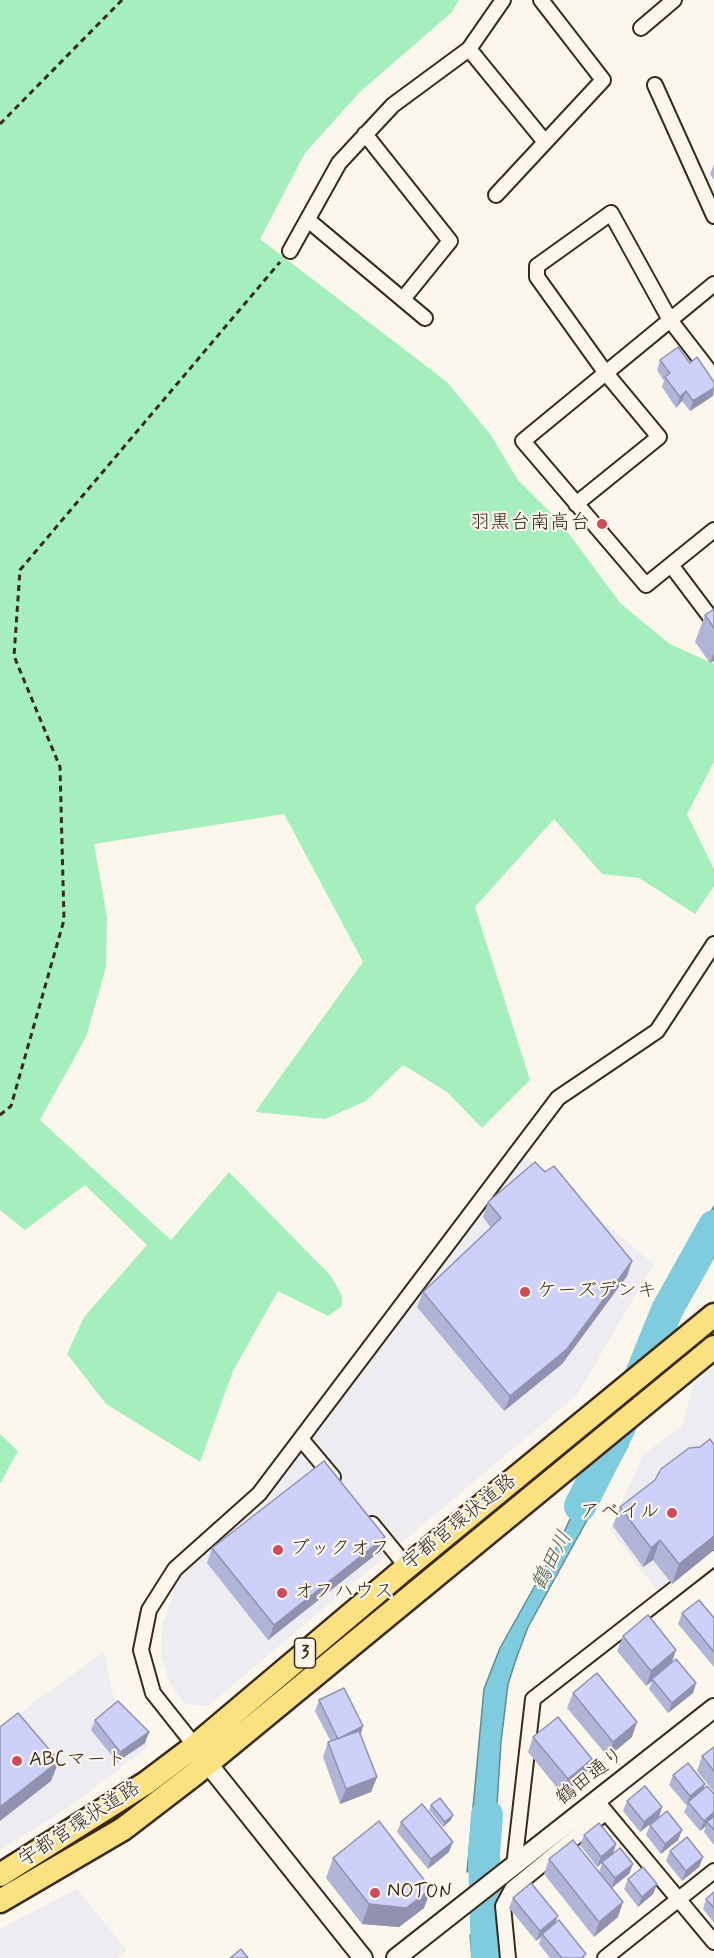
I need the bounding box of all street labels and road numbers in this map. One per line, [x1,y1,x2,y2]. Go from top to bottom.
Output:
street label: 宇都宮環状道路 [398,1470,522,1576]
road number: 3 [294,1638,316,1668]
street label: 鶴田通り [552,1743,630,1811]
street label: 宇都宮環状道路 [15,1777,145,1873]

